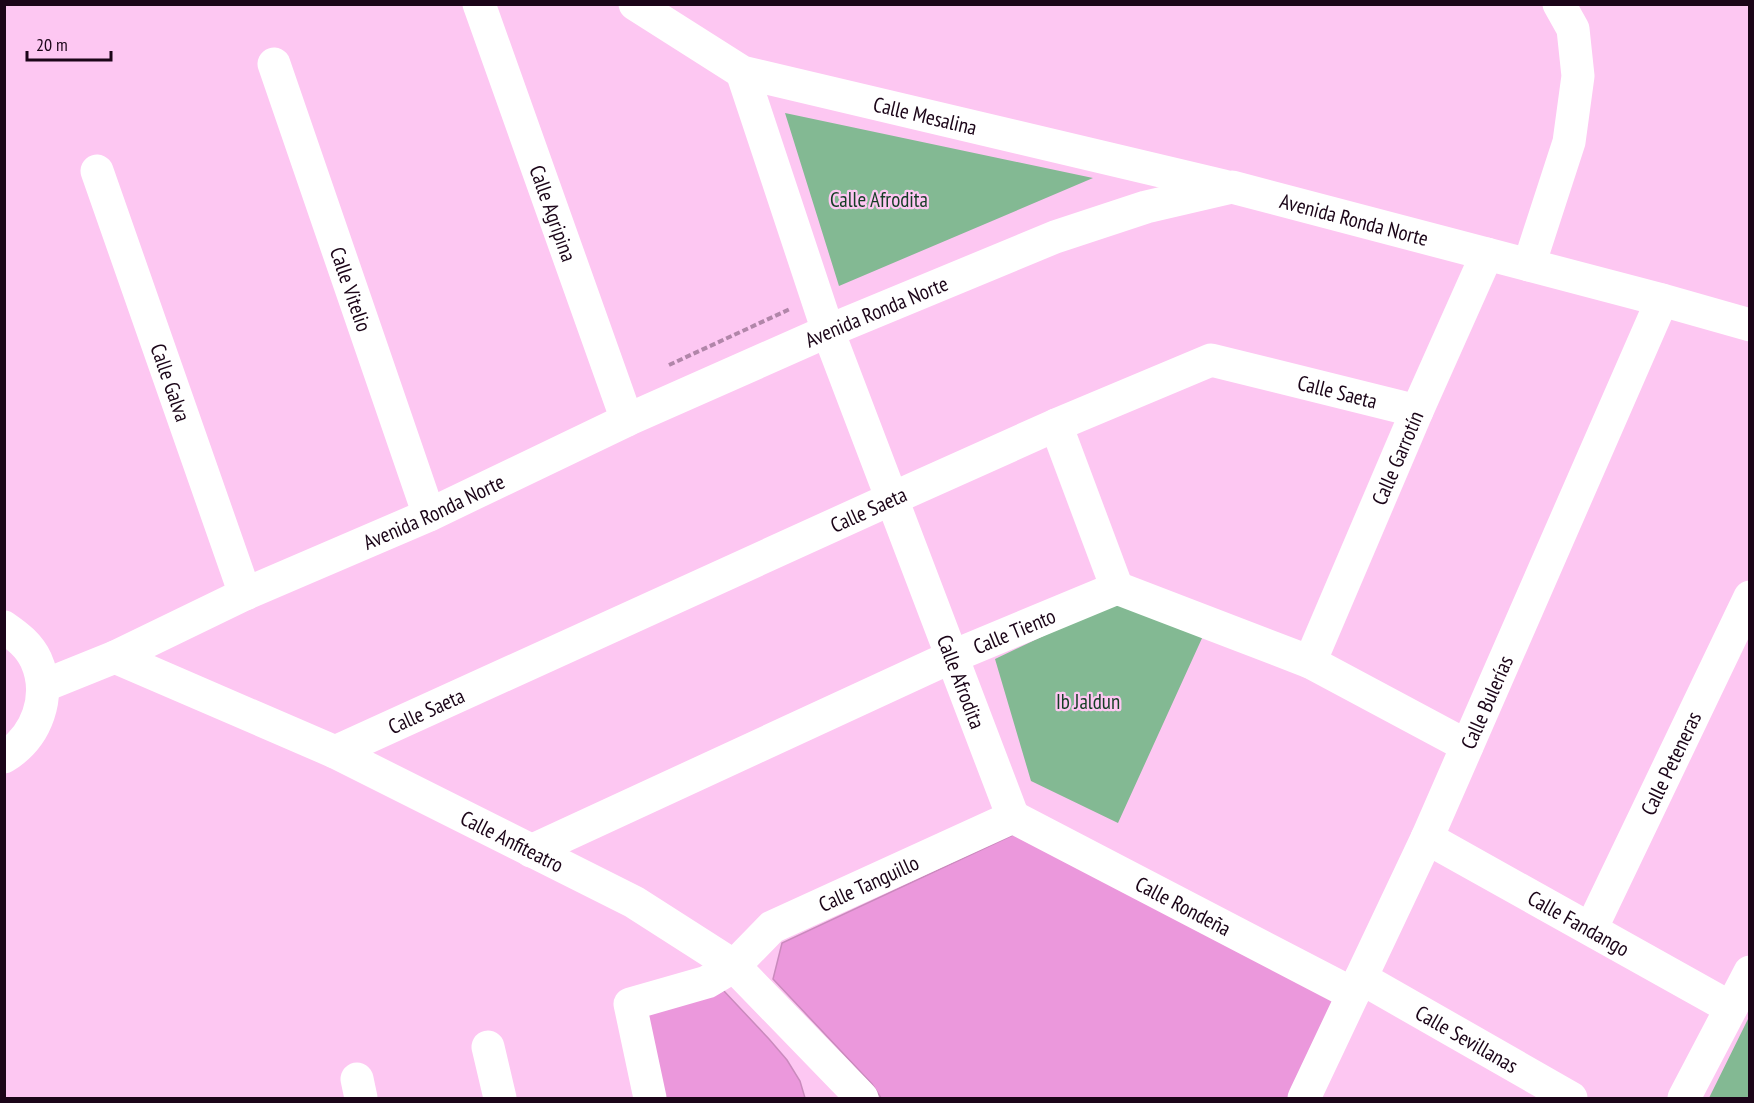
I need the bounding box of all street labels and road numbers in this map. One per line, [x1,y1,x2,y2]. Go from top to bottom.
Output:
street label: Calle Mesalina [871,90,980,141]
street label: Calle Agripina [524,161,583,265]
street label: Avenida Ronda Norte [1277,187,1431,252]
street label: Calle Vitelio [324,243,378,335]
street label: Avenida Ronda Norte [801,269,952,353]
street label: Calle Galva [145,340,197,425]
street label: Calle Saeta [1295,368,1380,414]
street label: Calle Garrotín [1365,407,1429,509]
street label: Avenida Ronda Norte [359,467,509,555]
street label: Calle Saeta [826,480,911,538]
street label: Calle Tiento [969,602,1059,660]
street label: Calle Afrodita [931,631,992,732]
street label: Calle Bulerías [1454,651,1519,753]
street label: Calle Saeta [384,682,468,740]
street label: Calle Peteneras [1634,707,1707,819]
street label: Calle Anfiteatro [456,804,568,878]
street label: Calle Tanguillo [814,848,923,918]
street label: Calle Rondeña [1131,870,1236,942]
street label: Calle Fandango [1523,884,1634,962]
street label: Calle Sevillanas [1411,999,1523,1078]

